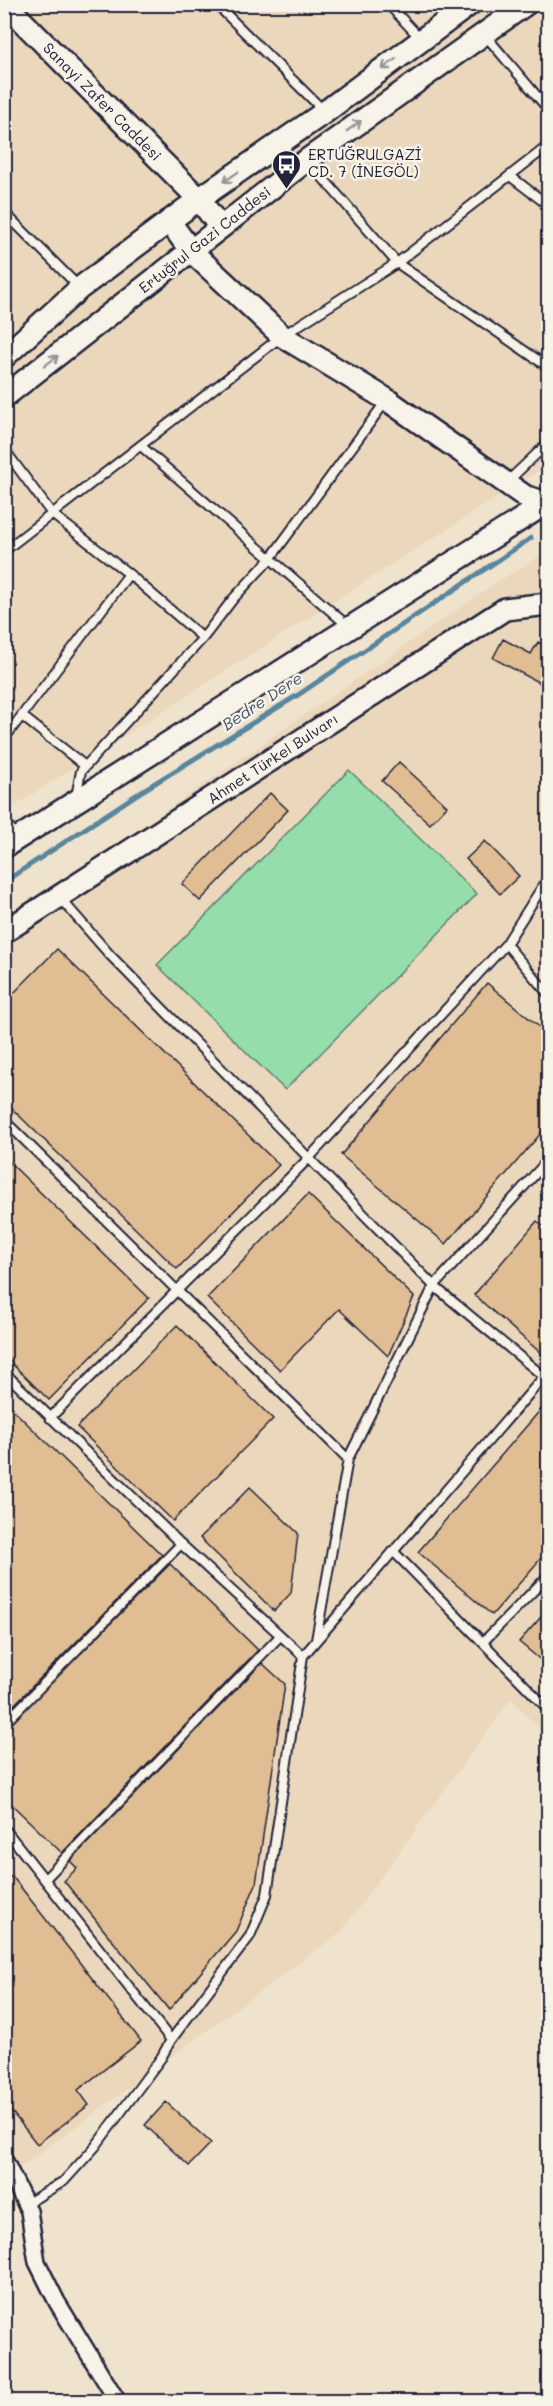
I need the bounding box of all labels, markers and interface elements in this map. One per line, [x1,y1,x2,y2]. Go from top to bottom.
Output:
street label: Sanayi Zafer Caddesi [39,38,166,165]
one-way arrow [382,58,398,70]
one-way arrow [346,120,362,132]
place label: ERTUĞRULGAZİ CD. 7 (İNEGÖL) [308,144,422,181]
bus stop icon: ERTUĞRULGAZİ CD. 7 (İNEGÖL) [271,148,303,190]
one-way arrow [223,171,239,183]
street label: Ertuğrul Gazi Caddesi [134,181,275,297]
one-way arrow [42,355,58,368]
water label: Bedre Dere [217,667,306,734]
street label: Ahmet Türkel Bulvarı [203,708,342,808]

